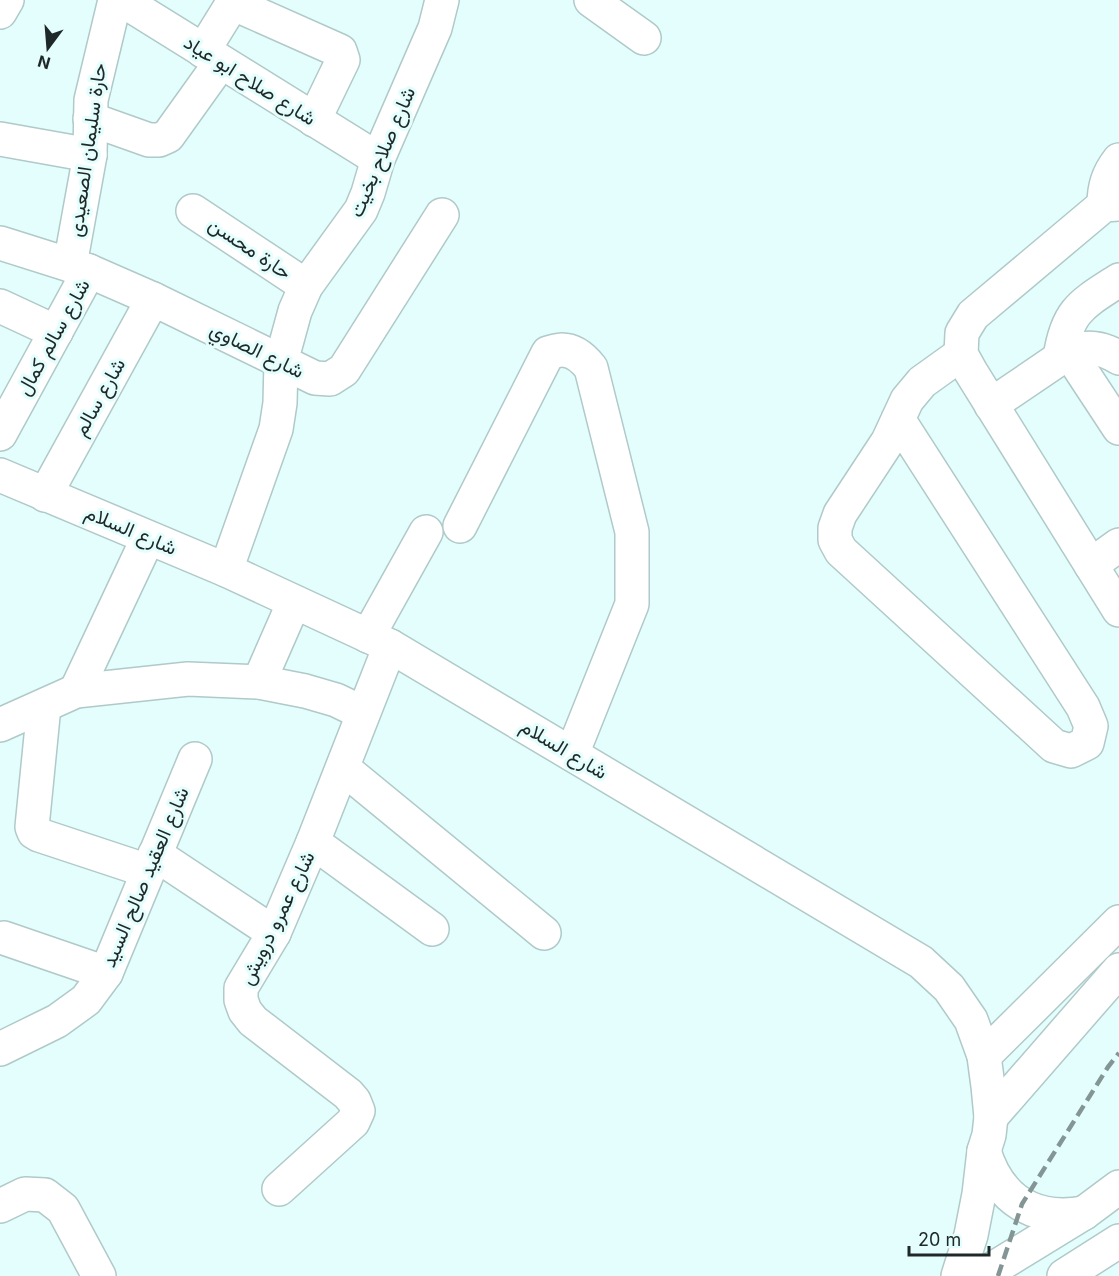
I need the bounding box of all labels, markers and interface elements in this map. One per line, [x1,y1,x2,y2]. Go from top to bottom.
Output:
north arrow [18,18,78,78]
street label: شارع صلاح ابو عياد [178,30,320,132]
text: N [35,51,52,74]
street label: حارة سليمان الصعيدى [63,62,112,239]
street label: شارع صلاح بخيت [344,83,422,221]
street label: حارة محسن [204,212,296,285]
street label: شارع سالم كمال [11,275,97,400]
street label: شارع الصاوي [204,317,308,388]
street label: شارع سالم [68,354,132,441]
street label: شارع السلام [81,500,180,562]
street label: شارع السلام [515,714,612,786]
street label: شارع العقيد صالح السيد [96,783,196,972]
street label: شارع عمرو درويش [234,847,322,990]
scale bar [909,1219,988,1257]
text: 20 m [918,1229,961,1250]

